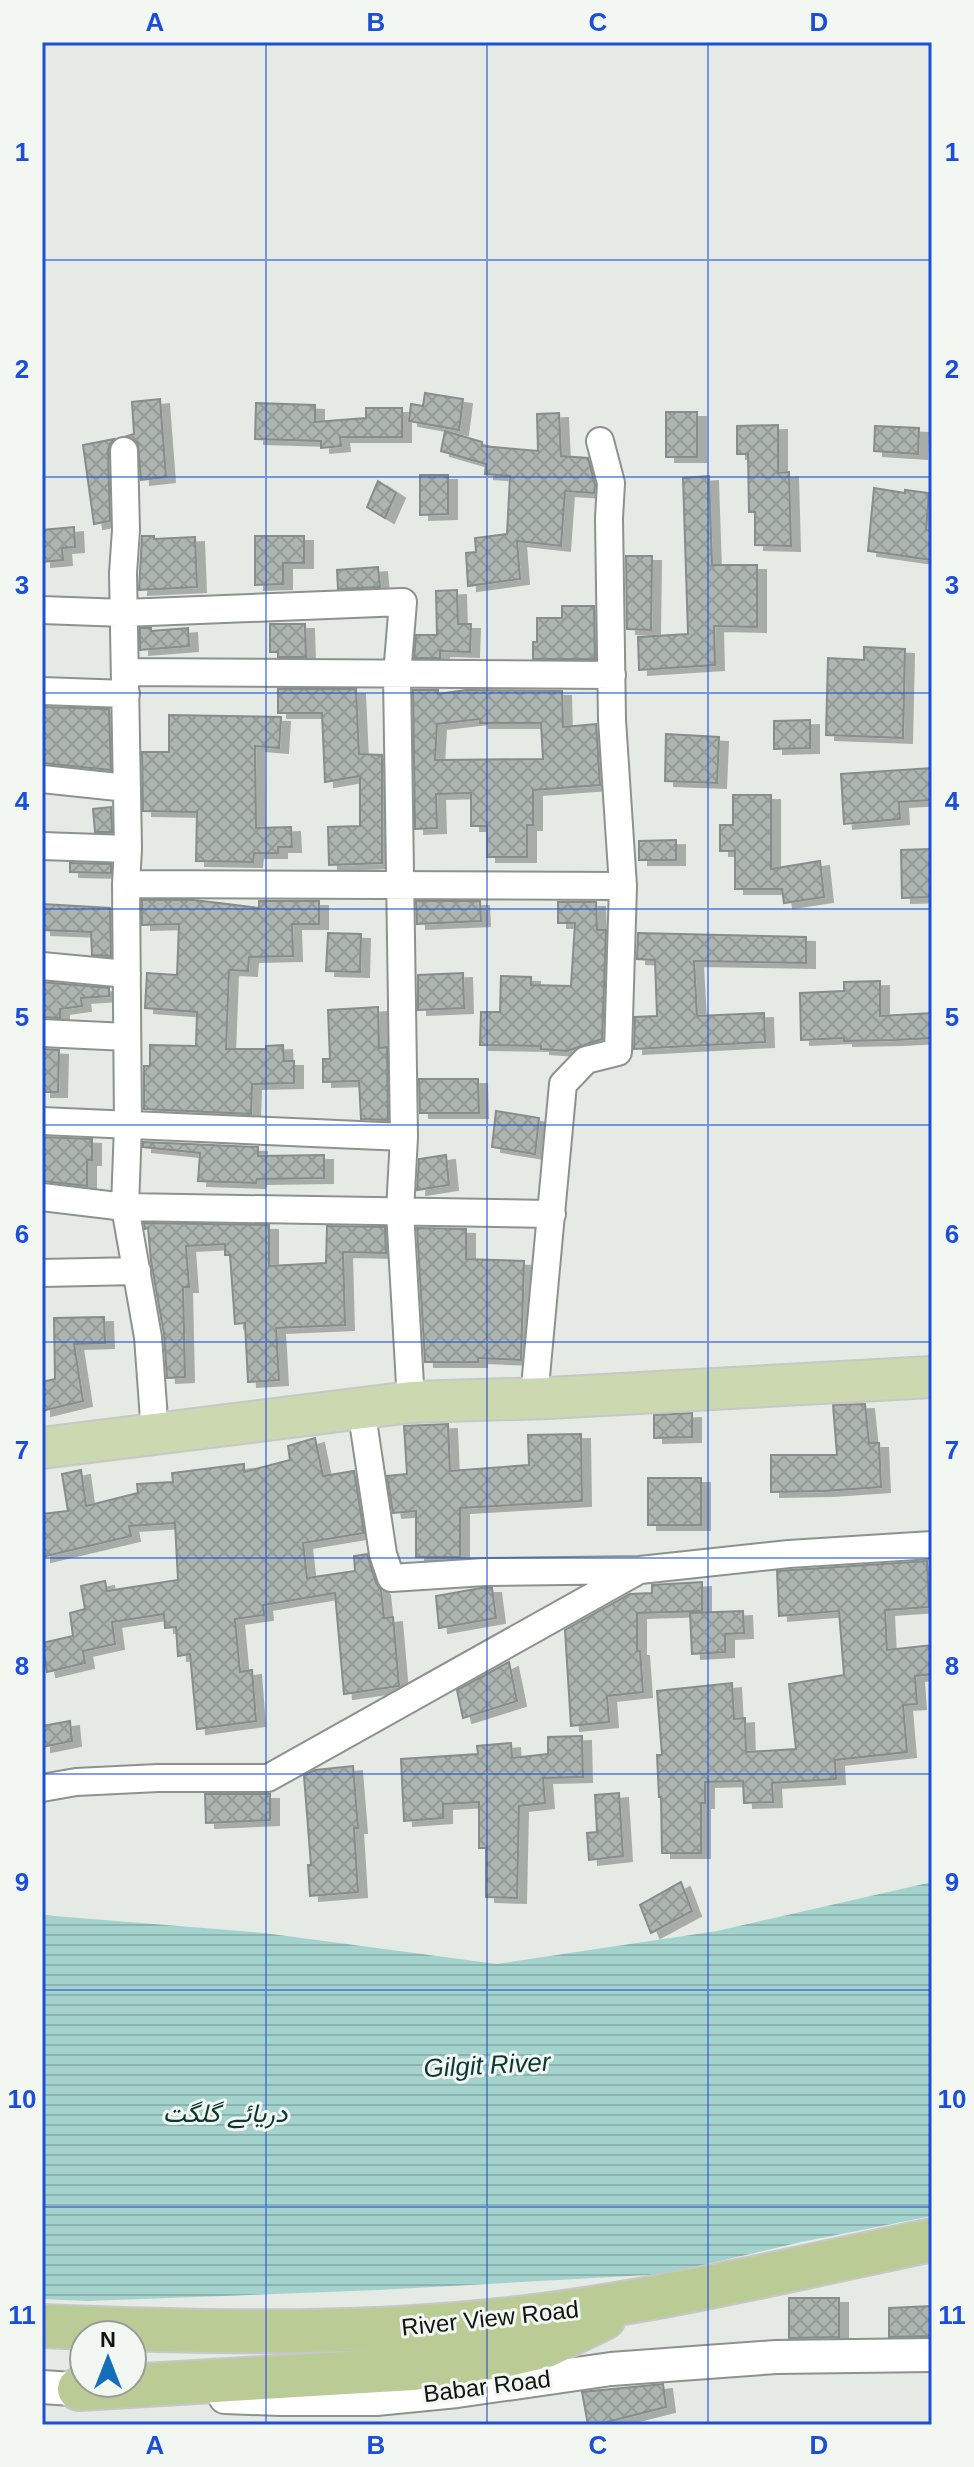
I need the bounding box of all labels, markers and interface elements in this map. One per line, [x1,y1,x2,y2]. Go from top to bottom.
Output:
text: A [146,7,165,37]
text: B [367,7,385,37]
text: C [589,7,608,37]
text: D [810,7,828,37]
text: 1 [15,137,29,167]
text: 1 [945,137,959,167]
text: 2 [15,354,29,384]
text: 2 [945,354,959,384]
text: 3 [15,570,29,600]
text: 3 [945,570,959,600]
text: 4 [15,786,30,816]
text: 4 [945,786,960,816]
text: 5 [15,1002,29,1032]
text: 5 [945,1002,959,1032]
text: 6 [15,1219,29,1249]
text: 6 [945,1219,959,1249]
text: 7 [15,1435,29,1465]
text: 7 [945,1435,959,1465]
text: 8 [15,1651,29,1681]
text: 8 [945,1651,959,1681]
text: 9 [15,1867,29,1897]
text: 9 [945,1867,959,1897]
water label: Gilgit River [423,2047,553,2083]
text: 10 [8,2084,36,2114]
text: 10 [938,2084,966,2114]
water label: دریائے گلگت [163,2098,288,2129]
street label: River View Road [400,2295,580,2341]
text: 11 [8,2300,36,2330]
text: 11 [938,2300,966,2330]
north arrow [68,2319,148,2399]
text: N [100,2327,116,2352]
street label: Babar Road [422,2365,552,2407]
text: A [146,2430,165,2460]
text: B [367,2430,385,2460]
text: C [589,2430,608,2460]
text: D [810,2430,828,2460]

